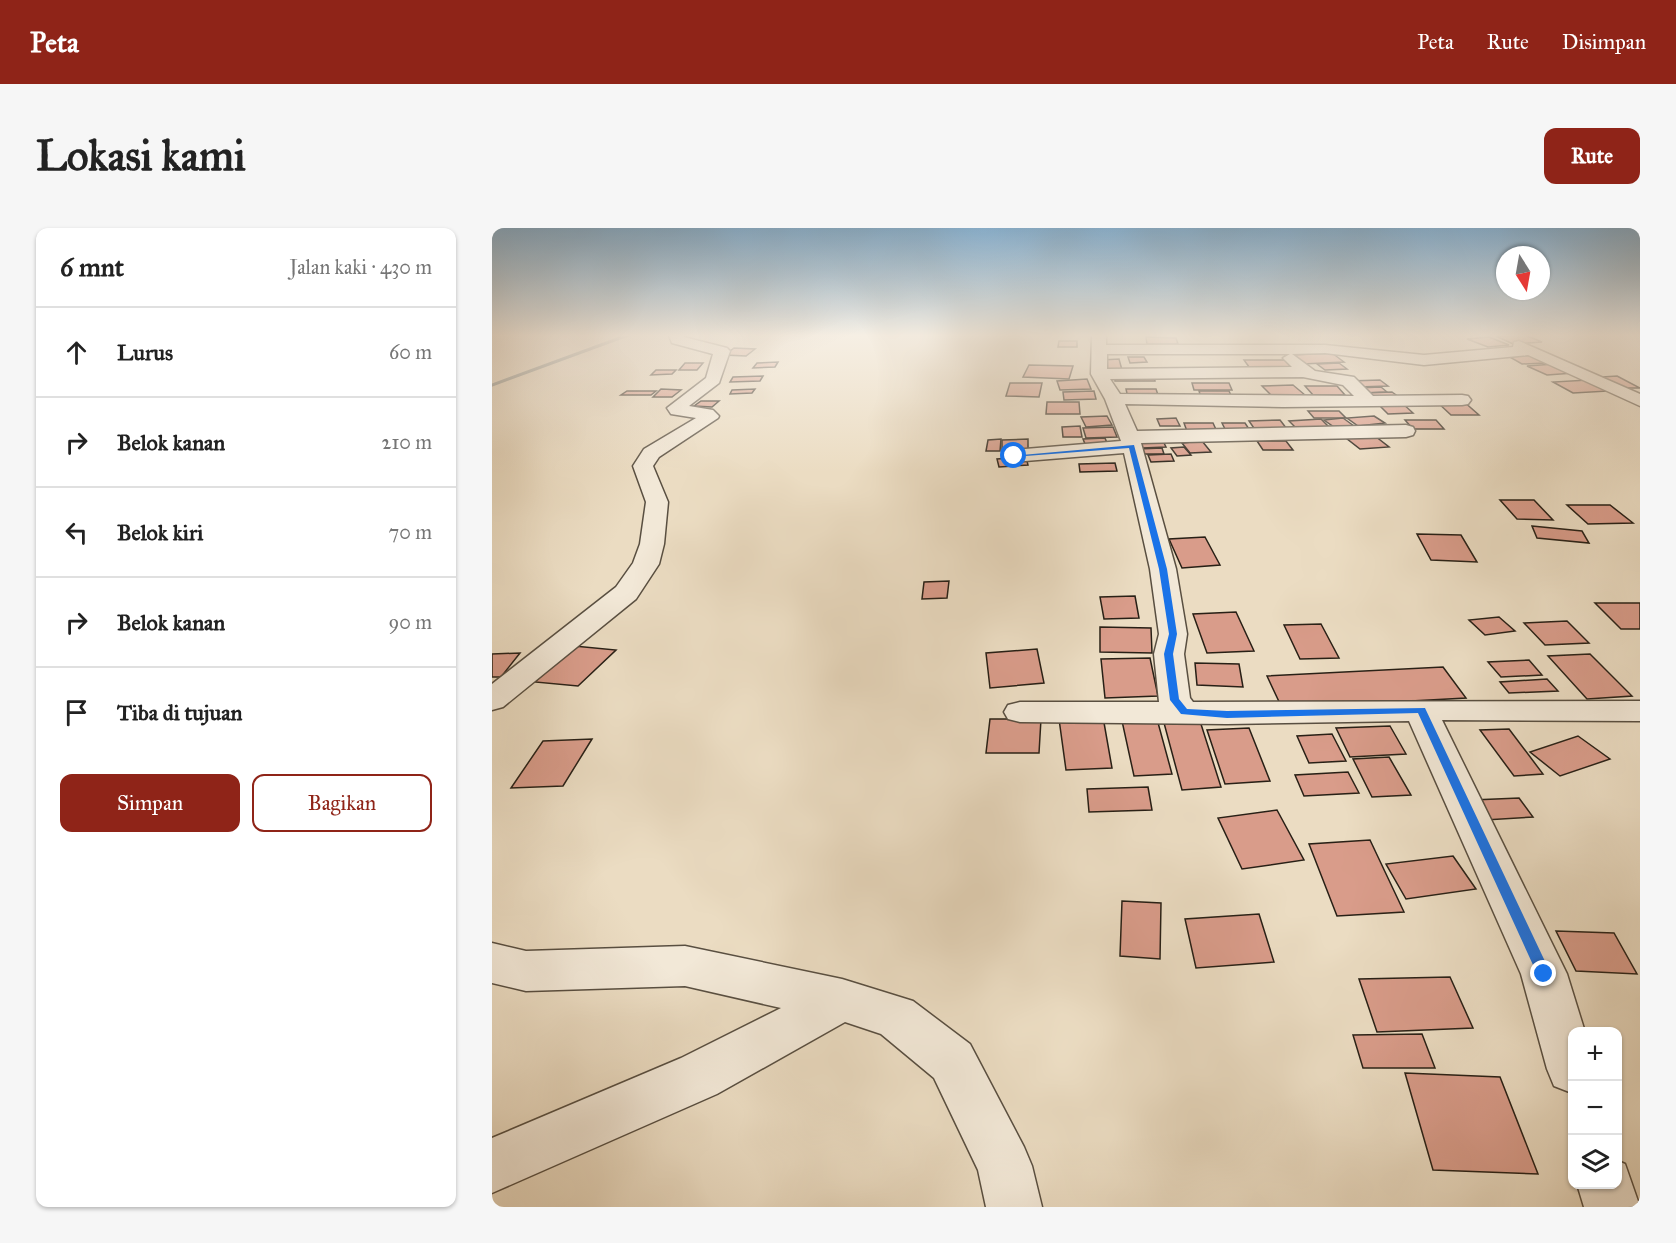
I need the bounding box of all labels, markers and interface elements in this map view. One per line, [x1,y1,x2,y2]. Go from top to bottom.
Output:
text: Peta [30,25,79,60]
text: Peta [1417,29,1454,55]
text: Rute [1487,29,1529,55]
text: Disimpan [1562,29,1646,55]
button: Rute [1544,128,1640,184]
text: Lokasi kami [36,130,246,182]
north arrow [1496,246,1550,300]
text: 6 mnt [60,251,124,283]
text: Jalan kaki · 430 m [290,255,432,279]
icon: ahead [60,336,93,369]
text: Lurus [117,339,173,366]
text: 60 m [389,340,432,364]
icon: right [60,426,93,459]
text: Belok kanan [117,429,225,456]
text: 210 m [382,430,432,454]
route start [1000,442,1026,468]
icon: left [60,516,93,549]
text: Belok kiri [117,519,203,546]
text: 70 m [389,520,432,544]
icon: right [60,606,93,639]
text: Belok kanan [117,609,225,636]
text: 90 m [389,610,432,634]
icon: arrive [60,696,93,729]
text: Tiba di tujuan [117,699,242,726]
button: Simpan [60,774,240,832]
button: Bagikan [252,774,432,832]
route end [1530,960,1556,986]
map controls [1568,1027,1622,1189]
button: + [1568,1027,1622,1081]
button: − [1568,1081,1622,1135]
button: layers [1568,1135,1622,1189]

